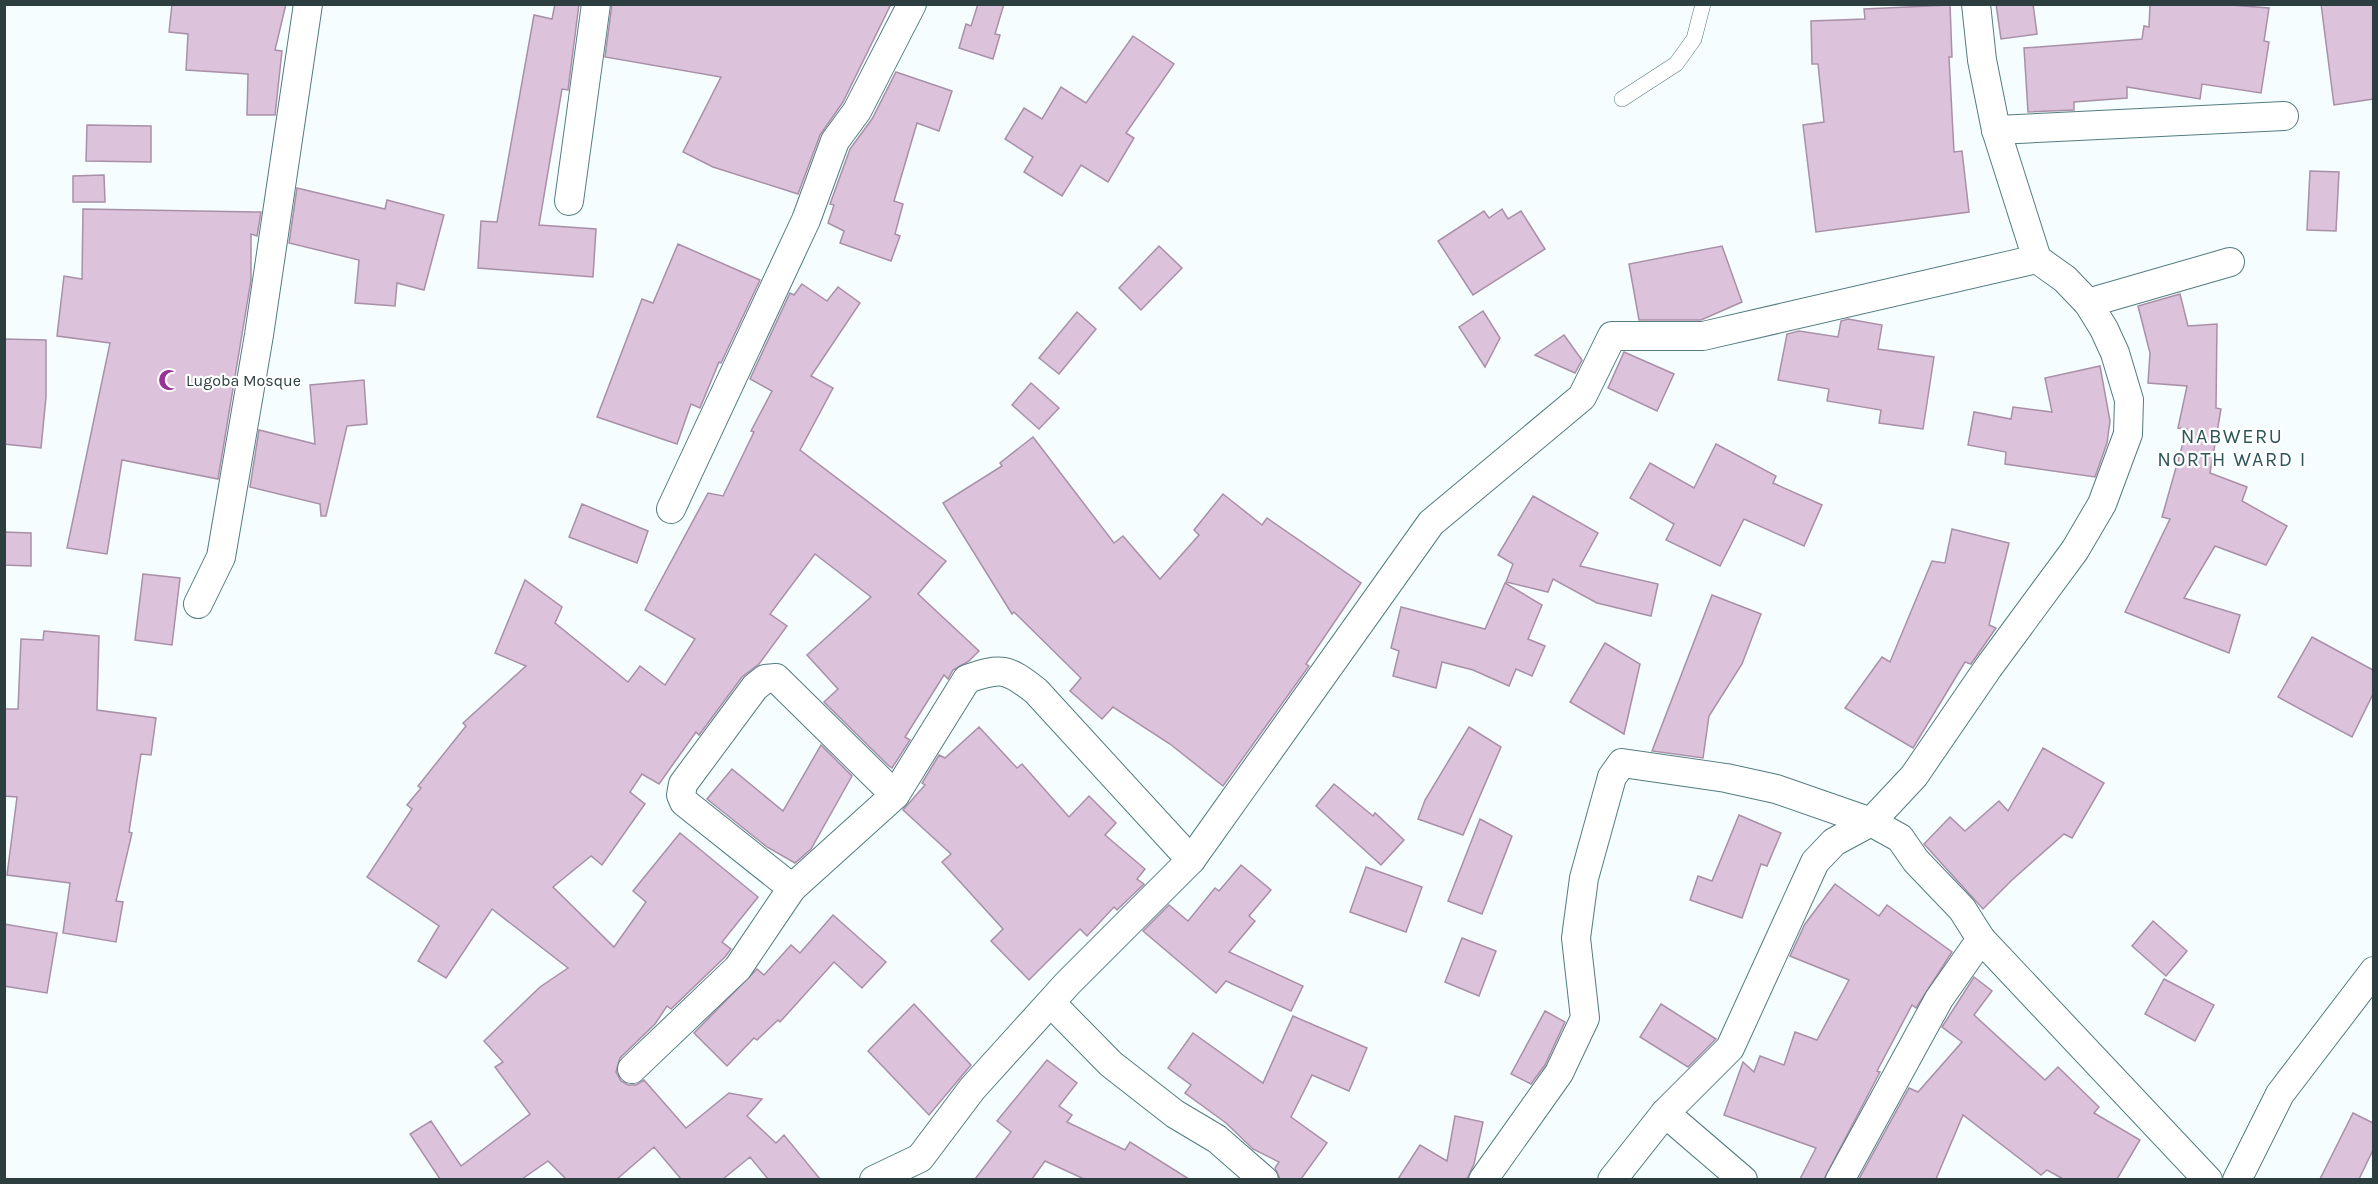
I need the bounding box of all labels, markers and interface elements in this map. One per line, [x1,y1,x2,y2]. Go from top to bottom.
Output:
mosque icon: Lugoba Mosque [157,368,181,392]
place label: Lugoba Mosque [186,371,301,390]
district label: NABWERU NORTH WARD I [2157,425,2307,471]

